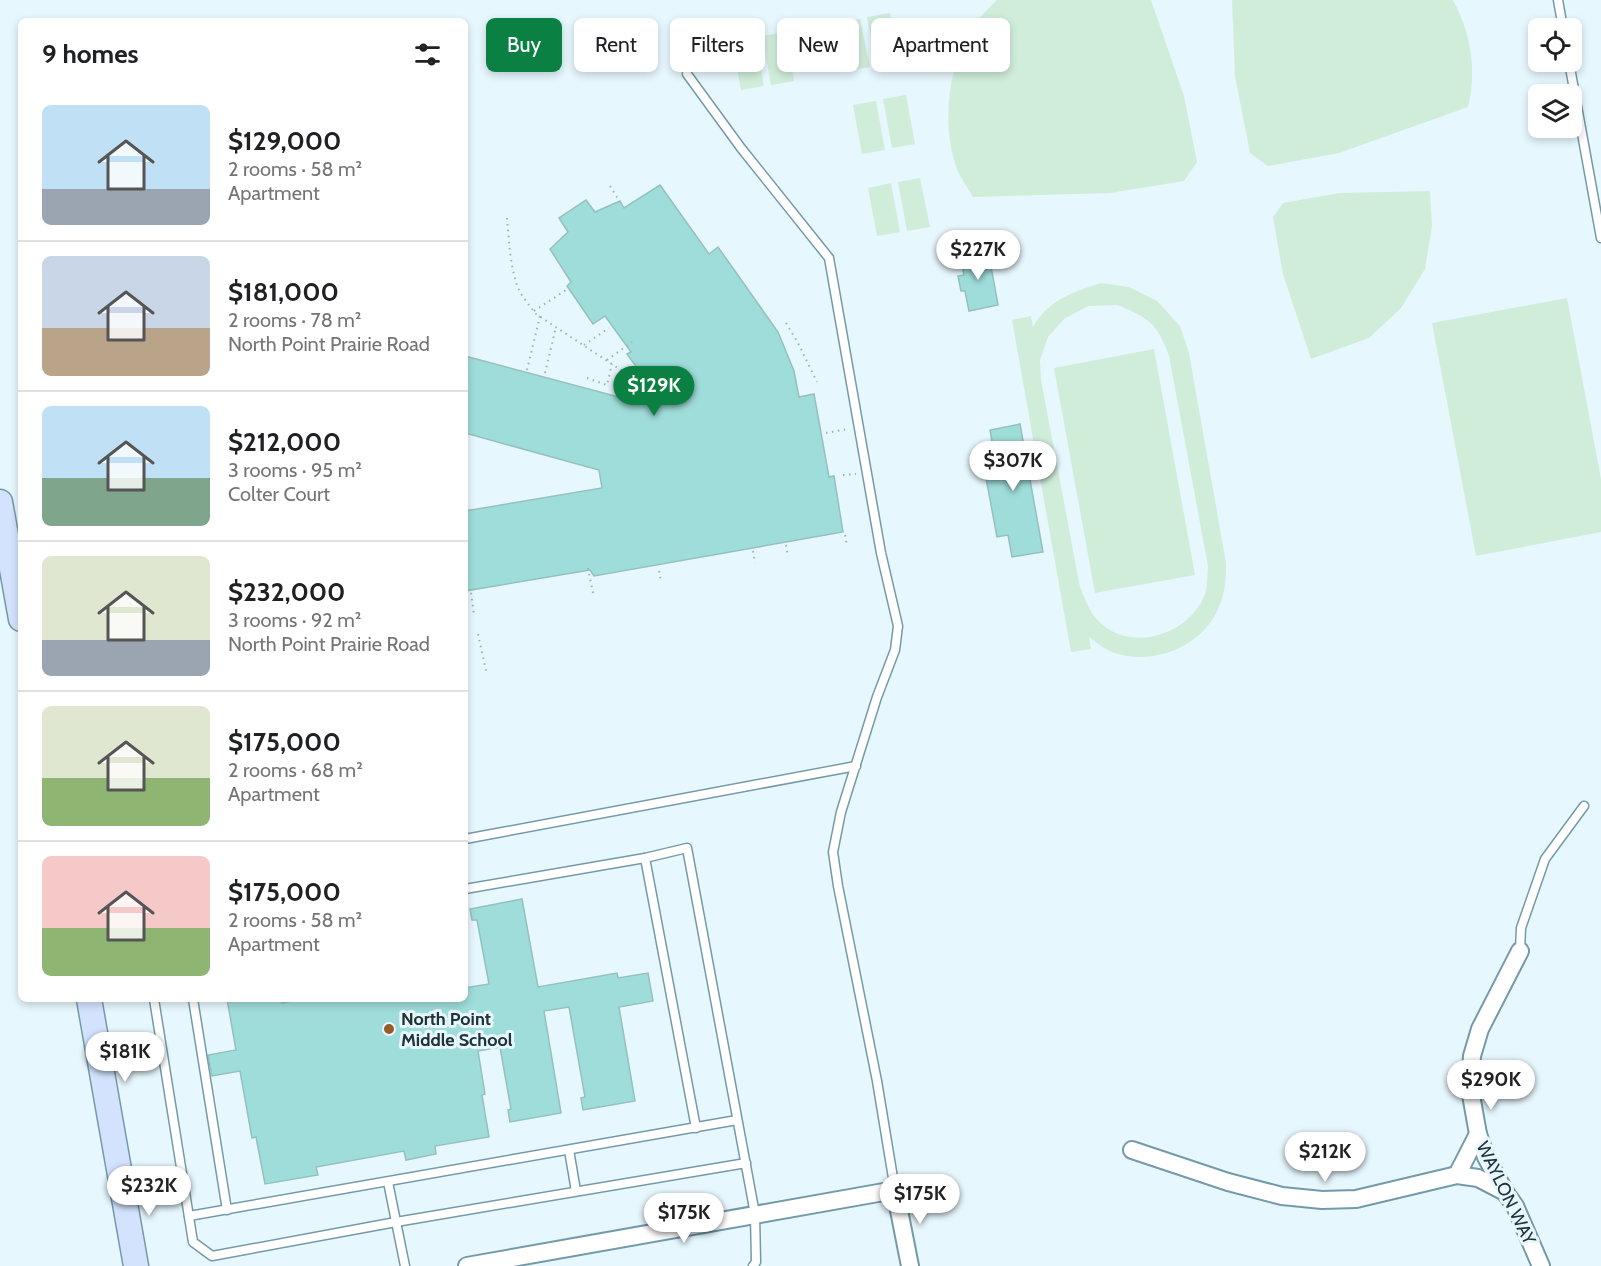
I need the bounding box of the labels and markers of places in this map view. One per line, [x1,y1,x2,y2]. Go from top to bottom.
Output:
pin: $227K [936,230,1020,281]
pin: $129K [612,366,696,417]
pin: $307K [971,441,1055,492]
place label: North Point Middle School [401,1008,513,1051]
marker: North Point Middle School [382,1022,396,1036]
pin: $181K [83,1032,167,1083]
pin: $290K [1449,1060,1533,1111]
pin: $212K [1283,1132,1367,1183]
pin: $232K [107,1166,191,1217]
pin: $175K [878,1174,962,1225]
pin: $175K [642,1193,726,1244]

